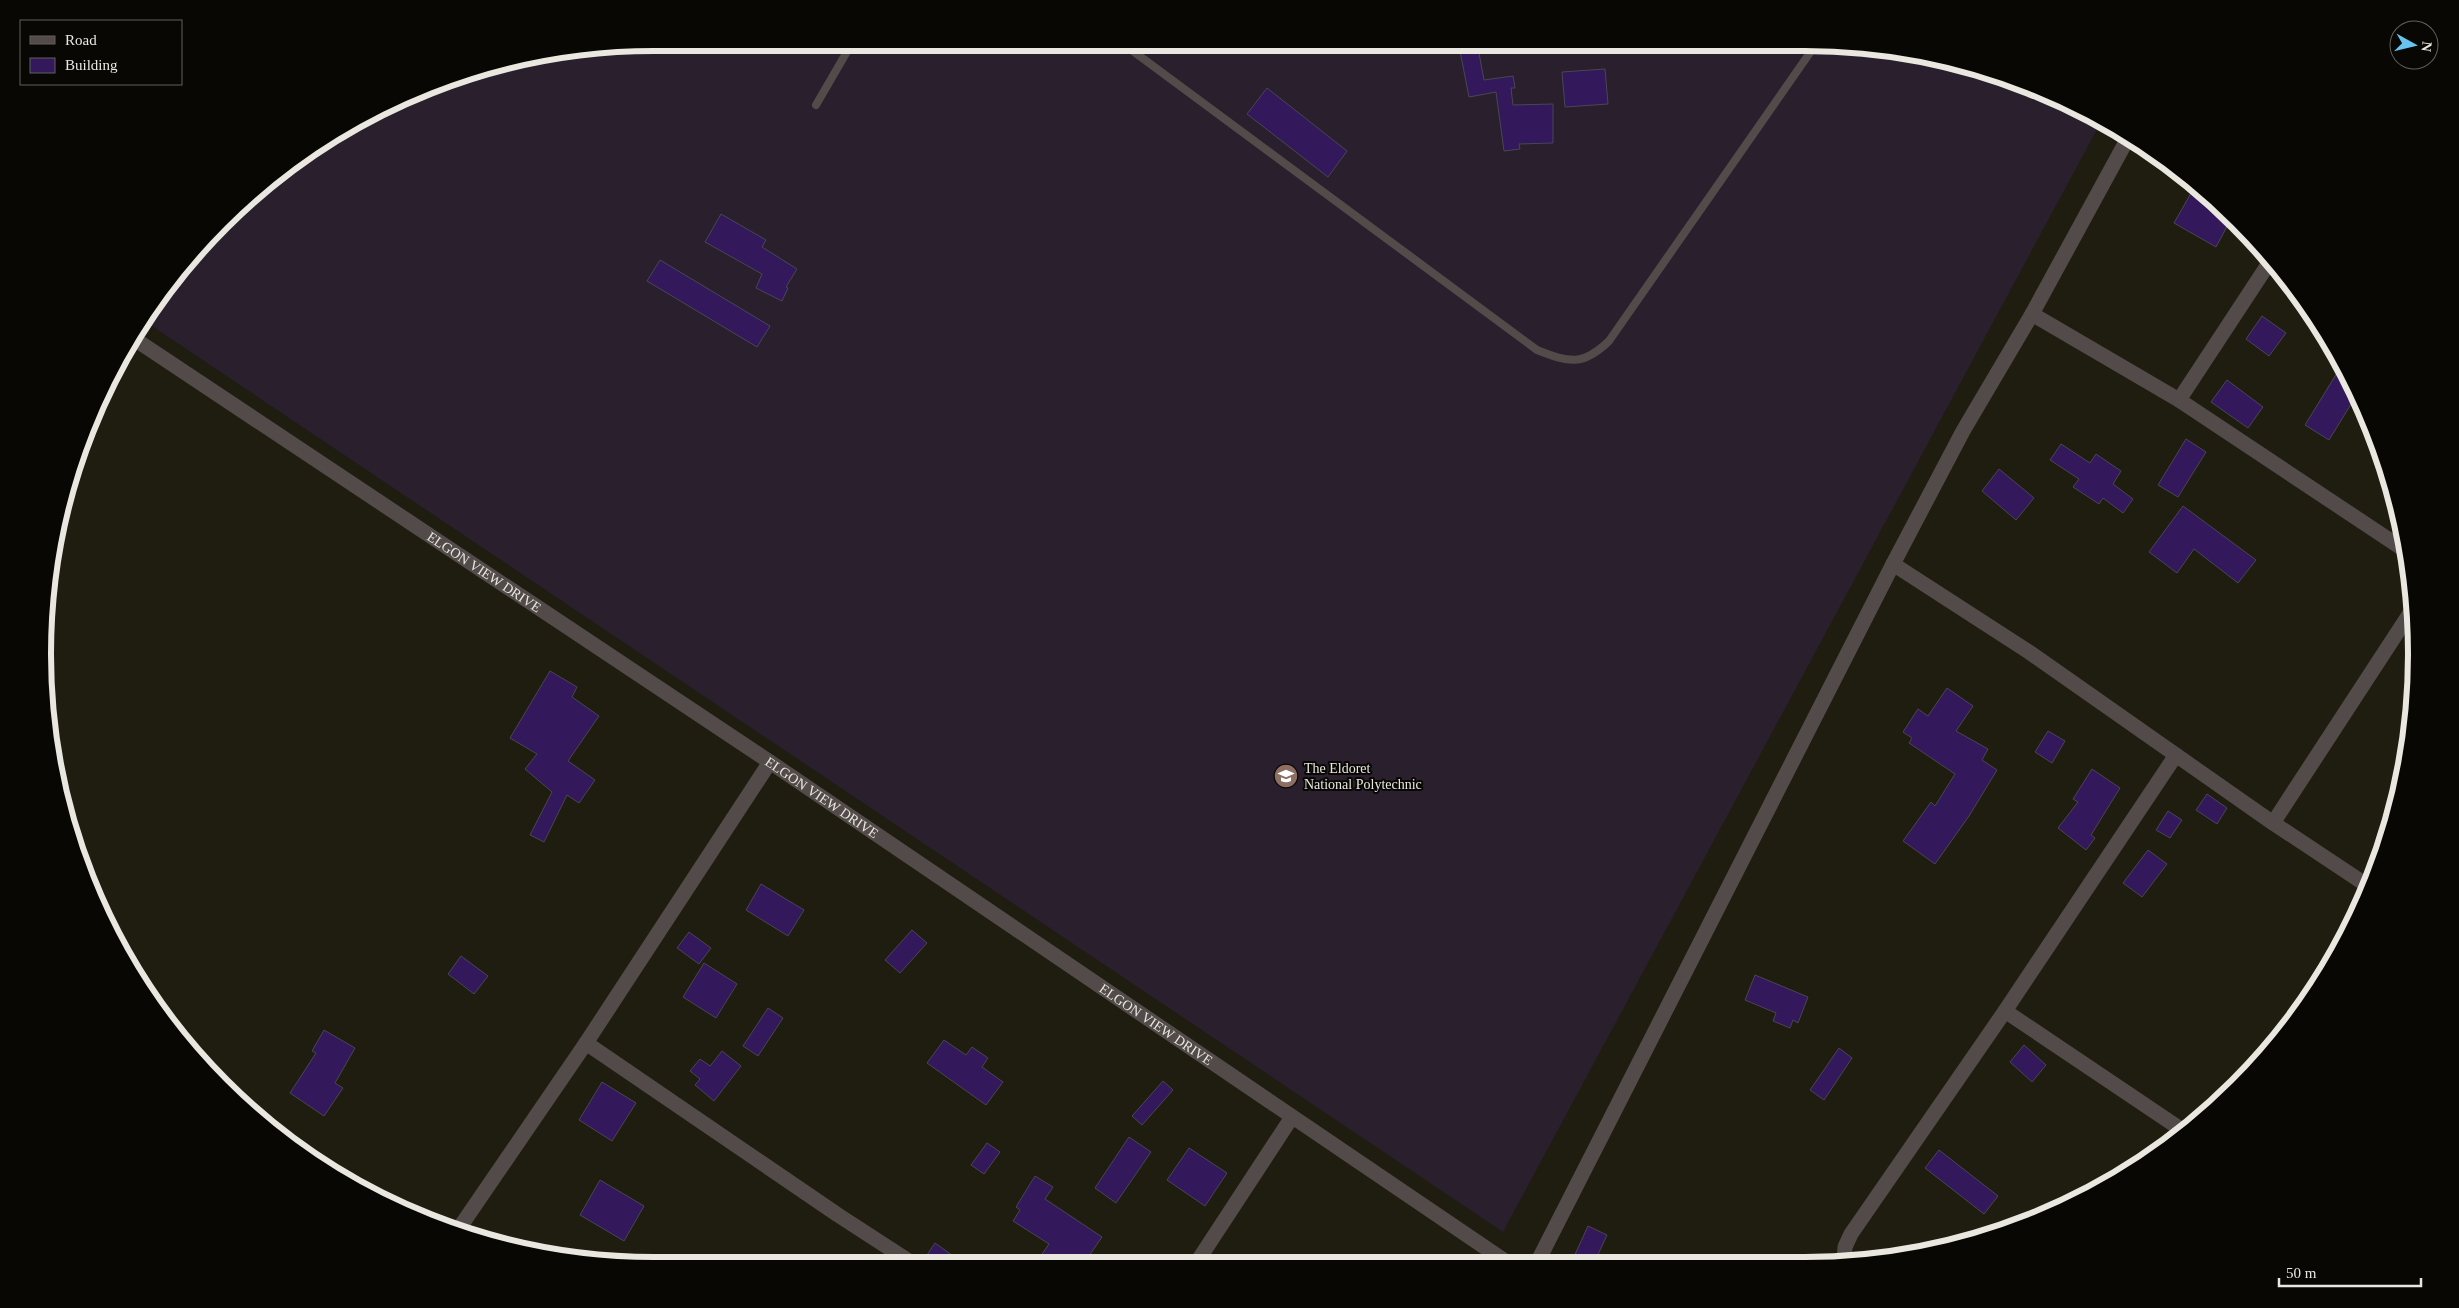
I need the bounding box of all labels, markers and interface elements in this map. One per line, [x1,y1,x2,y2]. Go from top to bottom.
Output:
legend [20,20,182,85]
north arrow [2389,20,2439,70]
text: Road [65,32,97,48]
text: N [2418,41,2435,53]
text: Building [65,57,118,73]
street label: ELGON VIEW DRIVE [424,529,544,615]
street label: ELGON VIEW DRIVE [762,754,881,841]
place label: The Eldoret National Polytechnic [1304,761,1422,792]
school or university icon: The Eldoret National Polytechnic [1273,763,1299,789]
street label: ELGON VIEW DRIVE [1097,981,1215,1068]
scale bar [2279,1256,2422,1288]
text: 50 m [2286,1265,2317,1281]

